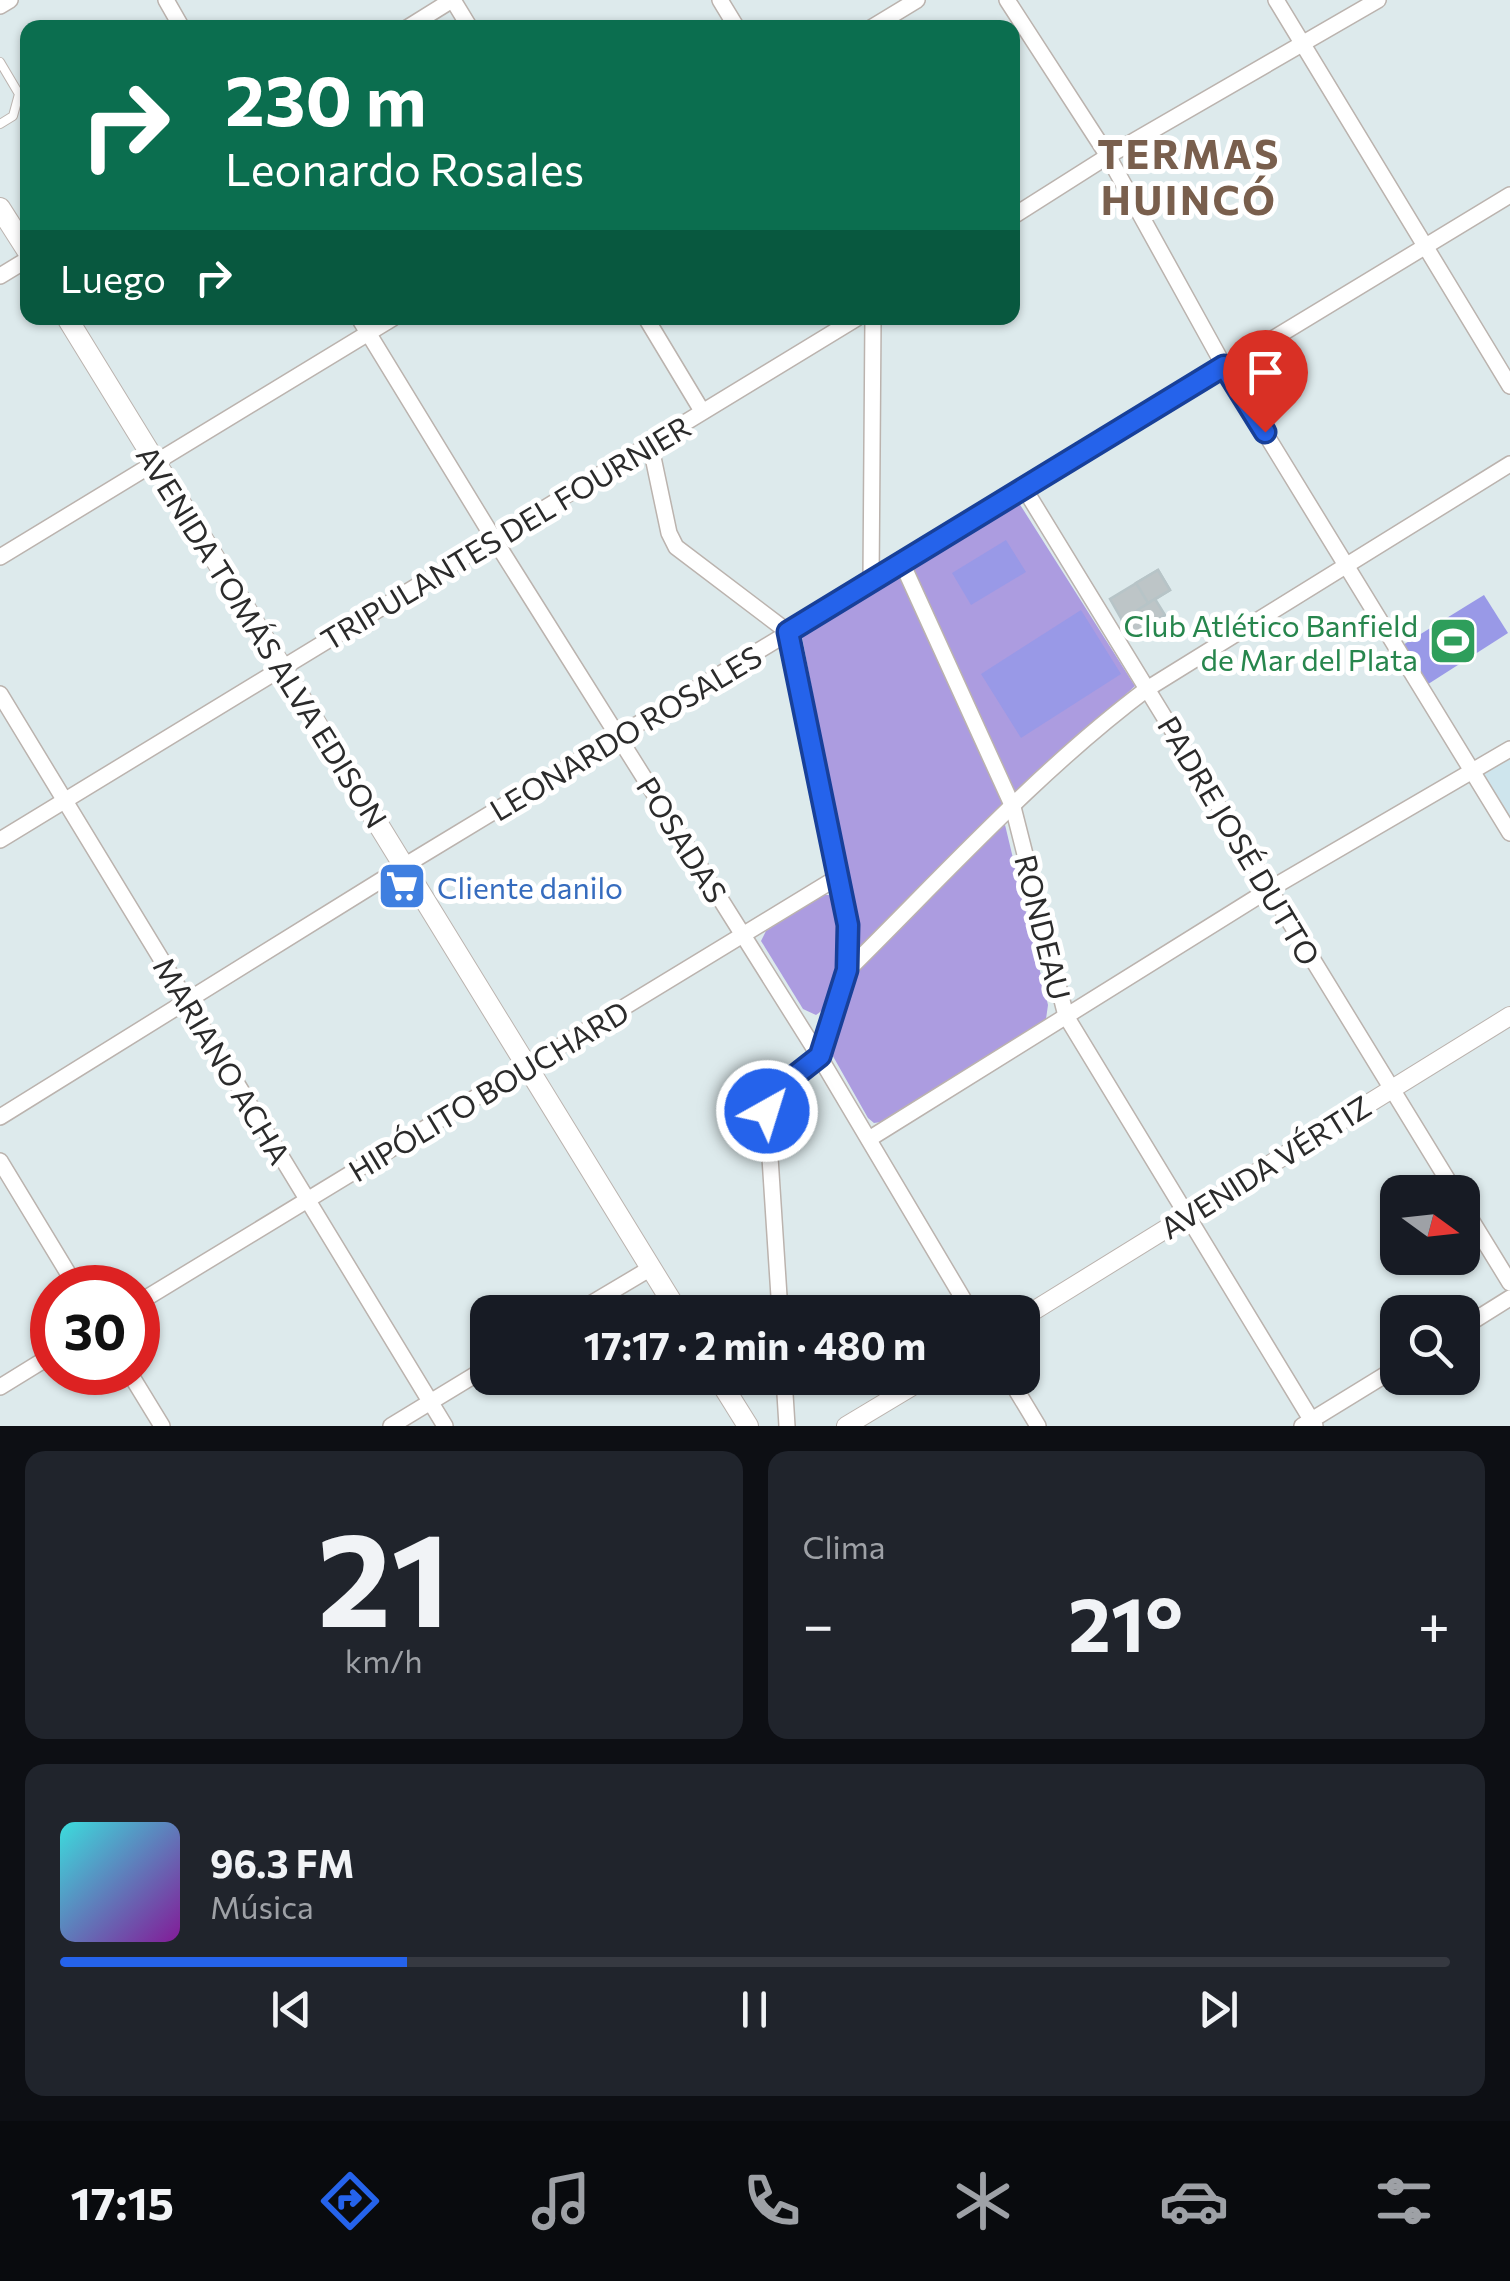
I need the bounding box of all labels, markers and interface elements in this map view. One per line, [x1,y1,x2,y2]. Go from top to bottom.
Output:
text: 230 m [225,55,427,140]
icon: right [60,60,190,190]
district label: TERMAS HUINCÓ [1097,128,1281,223]
text: Leonardo Rosales [225,140,584,195]
icon: right [186,250,241,305]
text: Luego [60,254,166,301]
pin [1223,330,1308,433]
icon: arrive [1238,345,1293,400]
street label: TRIPULANTES DEL FOURNIER [313,407,697,657]
street label: AVENIDA TOMÁS ALVA EDISON [130,438,396,834]
place label: Club Atlético Banfield de Mar del Plata [1123,606,1418,677]
sports icon: Club Atlético Banfield de Mar del Plata [1427,615,1479,667]
street label: LEONARDO ROSALES [482,636,768,828]
street label: PADRE JOSÉ DUTTO [1151,709,1329,971]
street label: POSADAS [630,769,736,909]
street label: RONDEAU [1008,851,1080,1003]
supermarket icon: Cliente danilo [376,860,428,912]
place label: Cliente danilo [437,868,623,905]
street label: MARIANO ACHA [147,950,299,1170]
street label: HIPÓLITO BOUCHARD [341,992,635,1188]
position arrow [715,1059,819,1163]
street label: AVENIDA VÉRTIZ [1153,1086,1377,1246]
north arrow [1380,1175,1480,1275]
map controls [1380,1175,1480,1395]
speed limit sign: 30 [30,1265,160,1395]
button: search [1380,1295,1480,1395]
text: 17:17 · 2 min · 480 m [584,1321,926,1368]
text: 21 [317,1495,450,1654]
text: Clima [803,1526,885,1566]
text: 21° [1068,1576,1183,1667]
text: − [803,1589,834,1656]
text: + [1418,1589,1450,1656]
text: km/h [345,1640,423,1680]
text: 96.3 FM [210,1839,354,1886]
text: Música [210,1886,314,1926]
icon: previous [264,1982,319,2037]
icon: pause [727,1982,782,2037]
icon: next [1191,1982,1246,2037]
icon: directions [315,2166,385,2236]
icon: music [526,2166,596,2236]
icon: phone [737,2166,807,2236]
icon: climate [948,2166,1018,2236]
icon: car [1159,2166,1229,2236]
icon: filters [1369,2166,1439,2236]
text: 17:15 [70,2174,174,2229]

